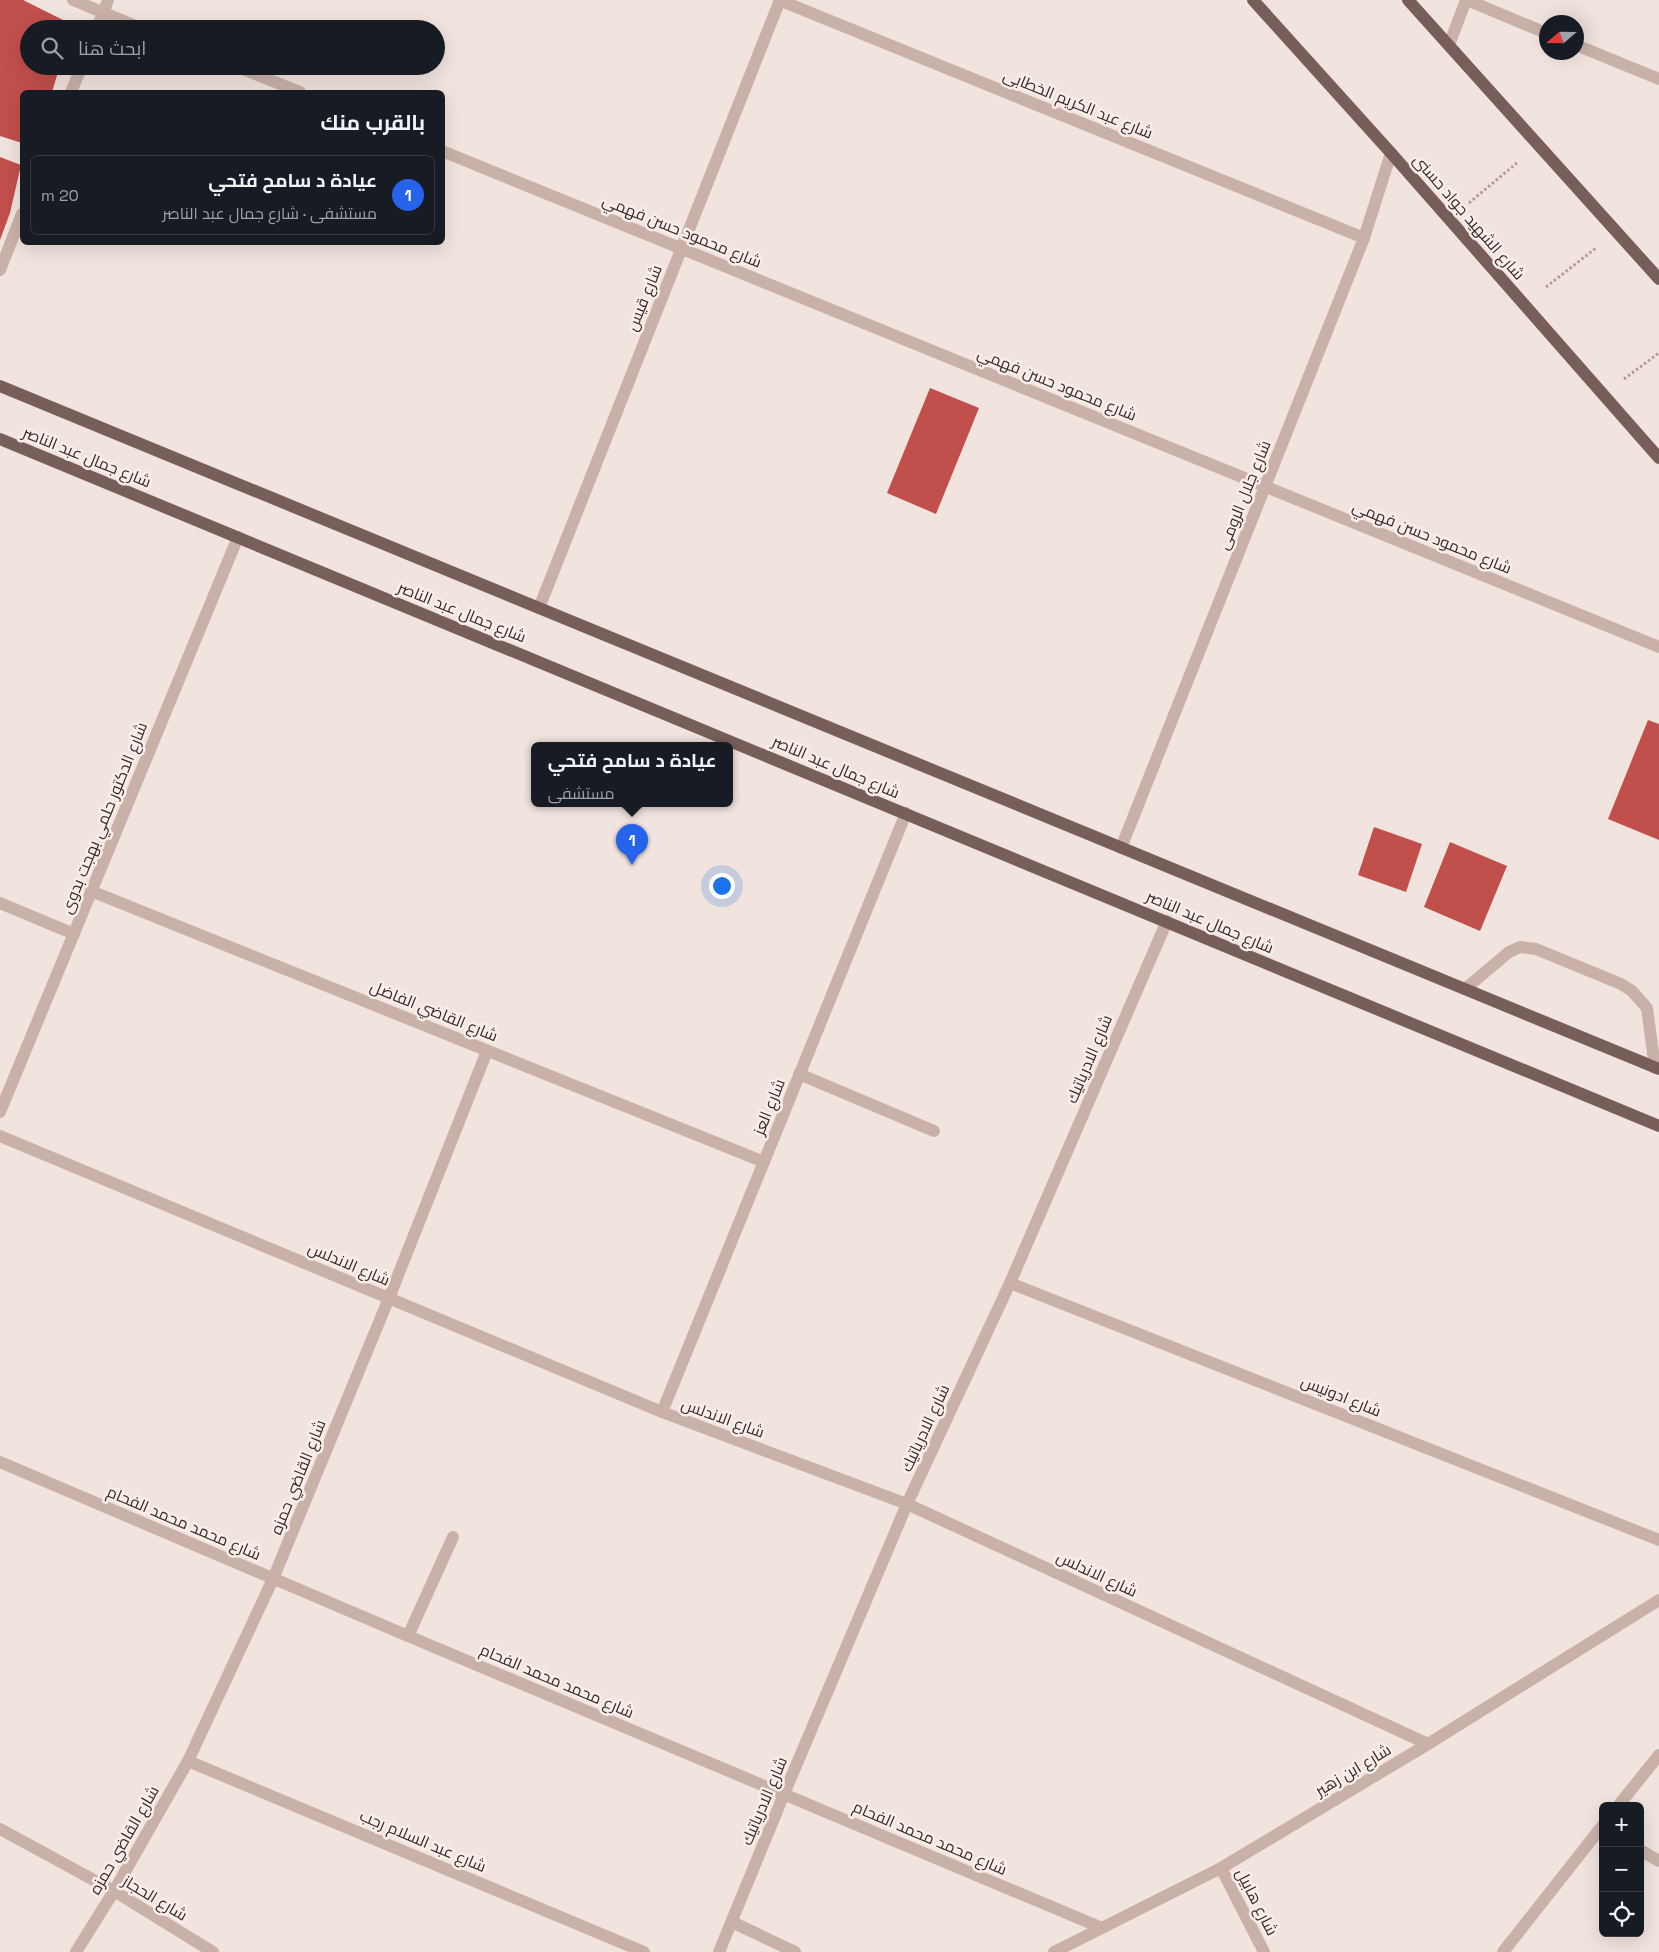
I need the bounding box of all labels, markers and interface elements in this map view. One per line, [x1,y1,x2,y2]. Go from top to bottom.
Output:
north arrow [1539,15,1584,60]
search box [20,20,445,75]
icon: search [38,34,66,62]
text: ابحث هنا [78,36,146,61]
street label: شارع عبد الكريم الخطابى [1000,64,1156,145]
text: بالقرب منك [321,109,425,136]
street label: شارع الشهيد جواد حسنى [1408,150,1529,285]
text: عيادة د سامح فتحي [208,168,377,193]
text: 20 m [41,185,79,206]
text: 1 [404,185,412,206]
street label: شارع محمود حسن فهمي [598,189,765,275]
text: مستشفى · شارع جمال عبد الناصر [162,203,377,224]
street label: شارع قيس [621,262,668,335]
street label: شارع محمود حسن فهمي [973,342,1140,428]
street label: شارع جمال عبد الناصر [18,421,154,493]
street label: شارع جلال الرومى [1213,437,1276,553]
street label: شارع محمود حسن فهمي [1348,495,1515,581]
street label: شارع جمال عبد الناصر [393,576,529,648]
street label: شارع الدكتور حلمي بهجت بدوى [56,719,155,918]
street label: شارع جمال عبد الناصر [768,730,903,804]
popup [531,742,733,807]
text: عيادة د سامح فتحي [548,748,716,773]
text: مستشفى [548,783,615,804]
pin: 1 [616,824,648,865]
your location [709,873,735,899]
street label: شارع جمال عبد الناصر [1142,885,1277,959]
street label: شارع القاضي الفاضل [366,976,501,1048]
street label: شارع الادرياتيك [1061,1012,1118,1107]
street label: شارع العز [748,1076,791,1139]
street label: شارع الاندلس [305,1237,393,1292]
street label: شارع ادونيس [1297,1370,1384,1423]
street label: شارع الادرياتيك [896,1381,955,1475]
street label: شارع الاندلس [678,1393,767,1444]
street label: شارع القاضي حمزه [265,1416,332,1538]
street label: شارع محمد محمد الفحام [103,1481,264,1566]
street label: شارع الاندلس [1053,1546,1141,1603]
street label: شارع محمد محمد الفحام [476,1639,637,1724]
street label: شارع ابن زهير [1310,1739,1396,1802]
street label: شارع الادرياتيك [736,1754,793,1849]
street label: شارع القاضي حمزه [84,1782,165,1899]
street label: شارع محمد محمد الفحام [849,1796,1010,1881]
map controls [1599,1802,1644,1937]
button: + [1599,1802,1644,1847]
street label: شارع عبد السلام رجب [356,1805,489,1878]
button: − [1599,1847,1644,1892]
street label: شارع هابيل [1230,1865,1283,1940]
street label: شارع الحجاز [117,1870,191,1926]
button: locate [1599,1892,1644,1937]

